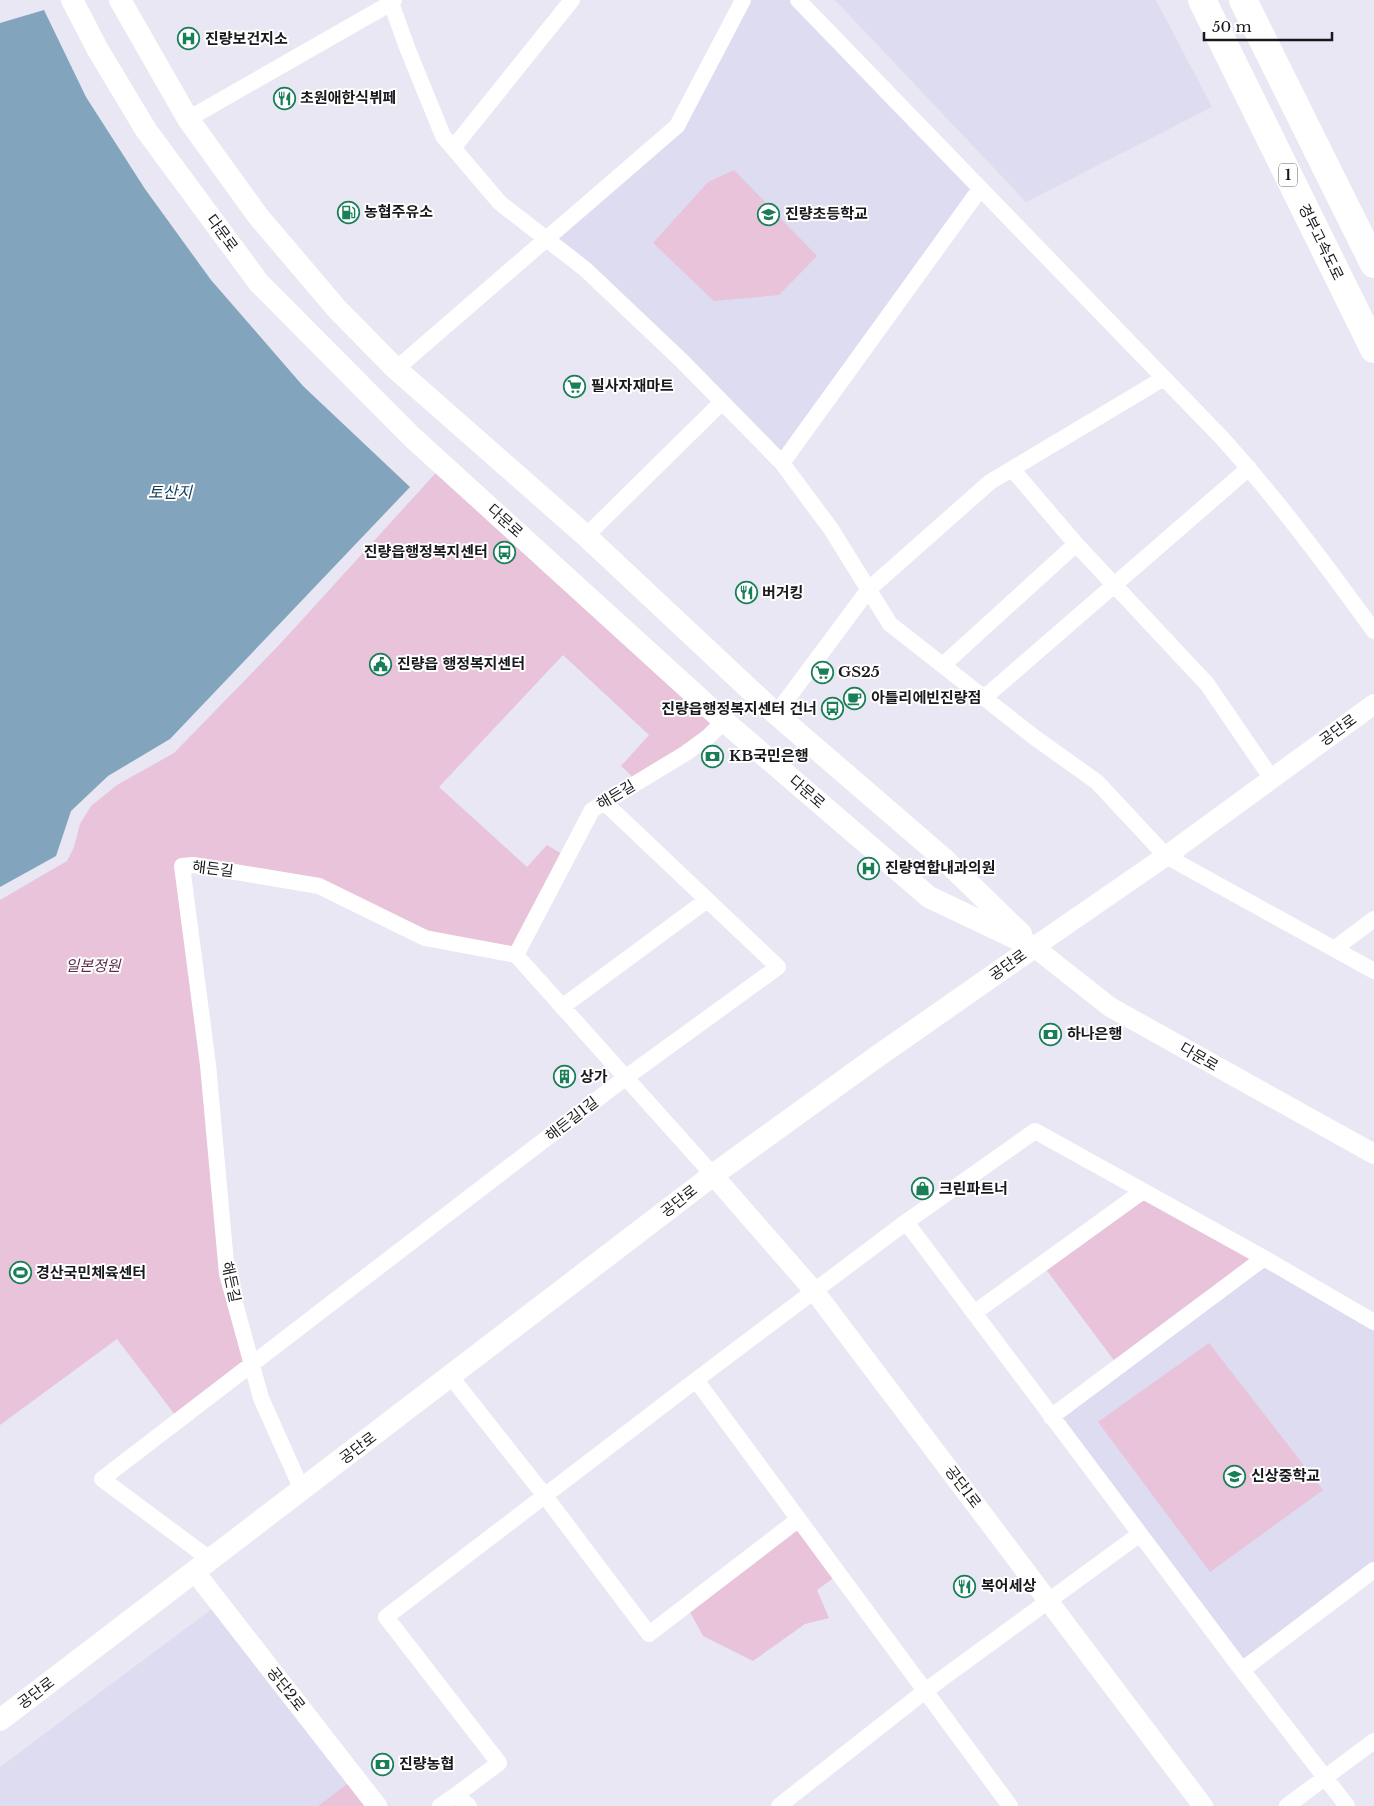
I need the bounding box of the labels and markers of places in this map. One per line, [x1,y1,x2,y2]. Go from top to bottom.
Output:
hospital icon: 진량보건지소 [177,27,201,51]
place label: 진량보건지소 [205,29,288,48]
restaurant icon: 초원애한식뷔페 [272,86,296,110]
place label: 초원애한식뷔페 [300,88,397,107]
fuel station icon: 농협주유소 [336,200,360,224]
place label: 농협주유소 [364,202,433,221]
school or university icon: 진량초등학교 [757,202,781,226]
place label: 진량초등학교 [785,204,868,223]
supermarket icon: 필사자재마트 [563,374,587,398]
place label: 필사자재마트 [591,376,674,395]
bus stop icon: 진량읍행정복지센터 [492,540,516,564]
place label: 진량읍행정복지센터 [364,542,488,561]
restaurant icon: 버거킹 [734,581,758,605]
place label: 버거킹 [762,583,803,602]
public building icon: 진량읍 행정복지센터 [369,652,393,676]
place label: 진량읍 행정복지센터 [397,654,525,673]
supermarket icon: GS25 [810,660,834,684]
place label: GS25 [838,662,880,681]
cafe icon: 아틀리에빈진량점 [843,686,867,710]
place label: 아틀리에빈진량점 [871,688,981,707]
bus stop icon: 진량읍행정복지센터 건너 [821,697,845,721]
place label: 진량읍행정복지센터 건너 [661,699,817,718]
bank icon: KB국민은행 [701,744,725,768]
place label: KB국민은행 [729,746,809,765]
hospital icon: 진량연합내과의원 [857,856,881,880]
place label: 진량연합내과의원 [885,858,995,877]
bank icon: 하나은행 [1039,1022,1063,1046]
place label: 하나은행 [1067,1024,1122,1043]
building icon: 상가 [552,1065,576,1089]
place label: 상가 [580,1067,608,1086]
shop icon: 크린파트너 [911,1177,935,1201]
place label: 크린파트너 [939,1179,1008,1198]
sports icon: 경산국민체육센터 [8,1261,32,1285]
place label: 경산국민체육센터 [36,1263,146,1282]
school or university icon: 신상중학교 [1223,1464,1247,1488]
place label: 신상중학교 [1251,1466,1320,1485]
restaurant icon: 복어세상 [953,1574,977,1598]
place label: 복어세상 [981,1576,1036,1595]
bank icon: 진량농협 [371,1752,395,1776]
place label: 진량농협 [399,1754,454,1773]

